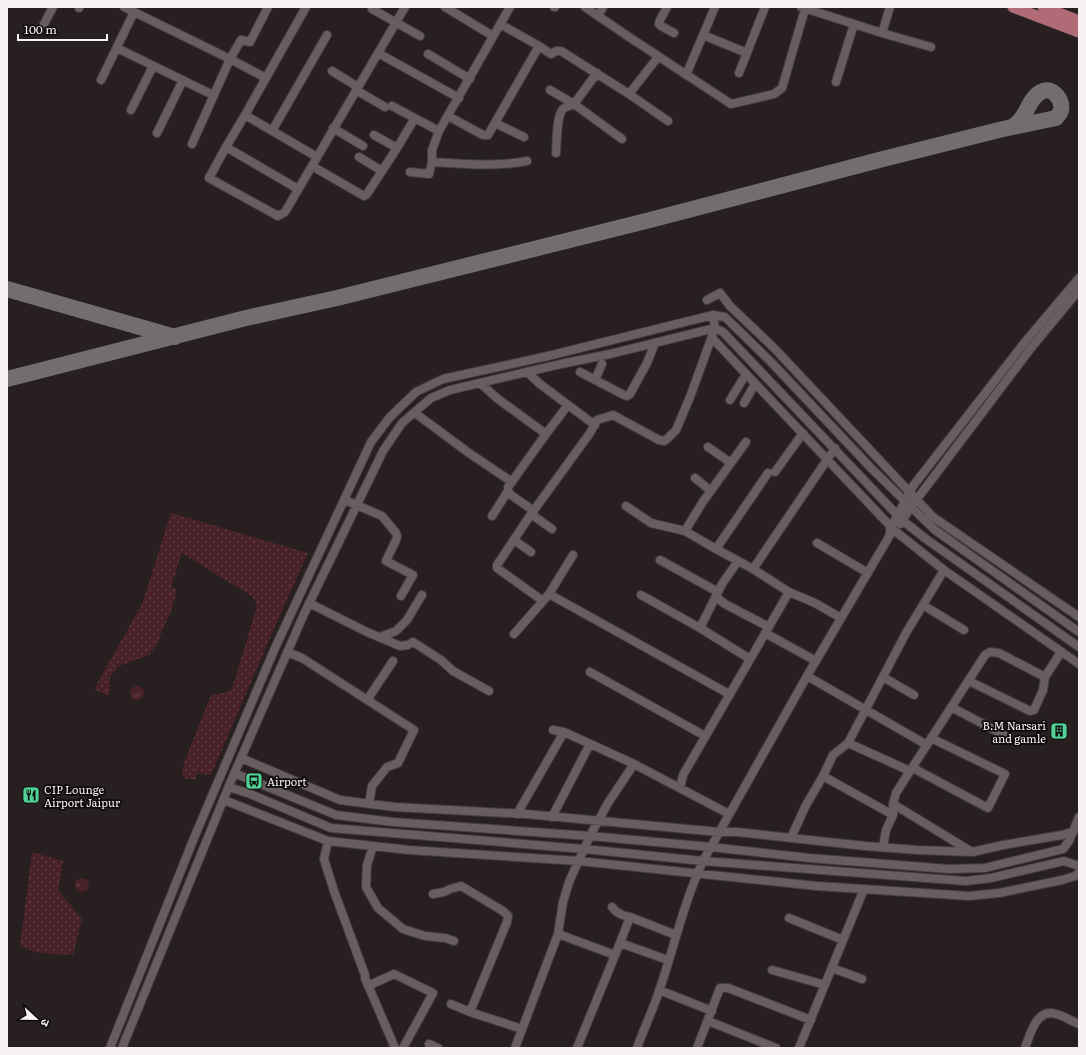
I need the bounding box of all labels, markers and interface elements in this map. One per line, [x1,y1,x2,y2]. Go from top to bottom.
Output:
scale bar [18,16,107,42]
text: 100 m [24,20,57,38]
place label: B.M Narsari and gamle [983,717,1046,746]
building icon: B.M Narsari and gamle [1049,721,1069,741]
bus stop icon: Airport [244,771,264,791]
place label: Airport [267,773,307,789]
place label: CIP Lounge Airport Jaipur [44,781,121,810]
restaurant icon: CIP Lounge Airport Jaipur [21,785,41,805]
north arrow [16,999,56,1039]
text: उ [37,1017,55,1030]

